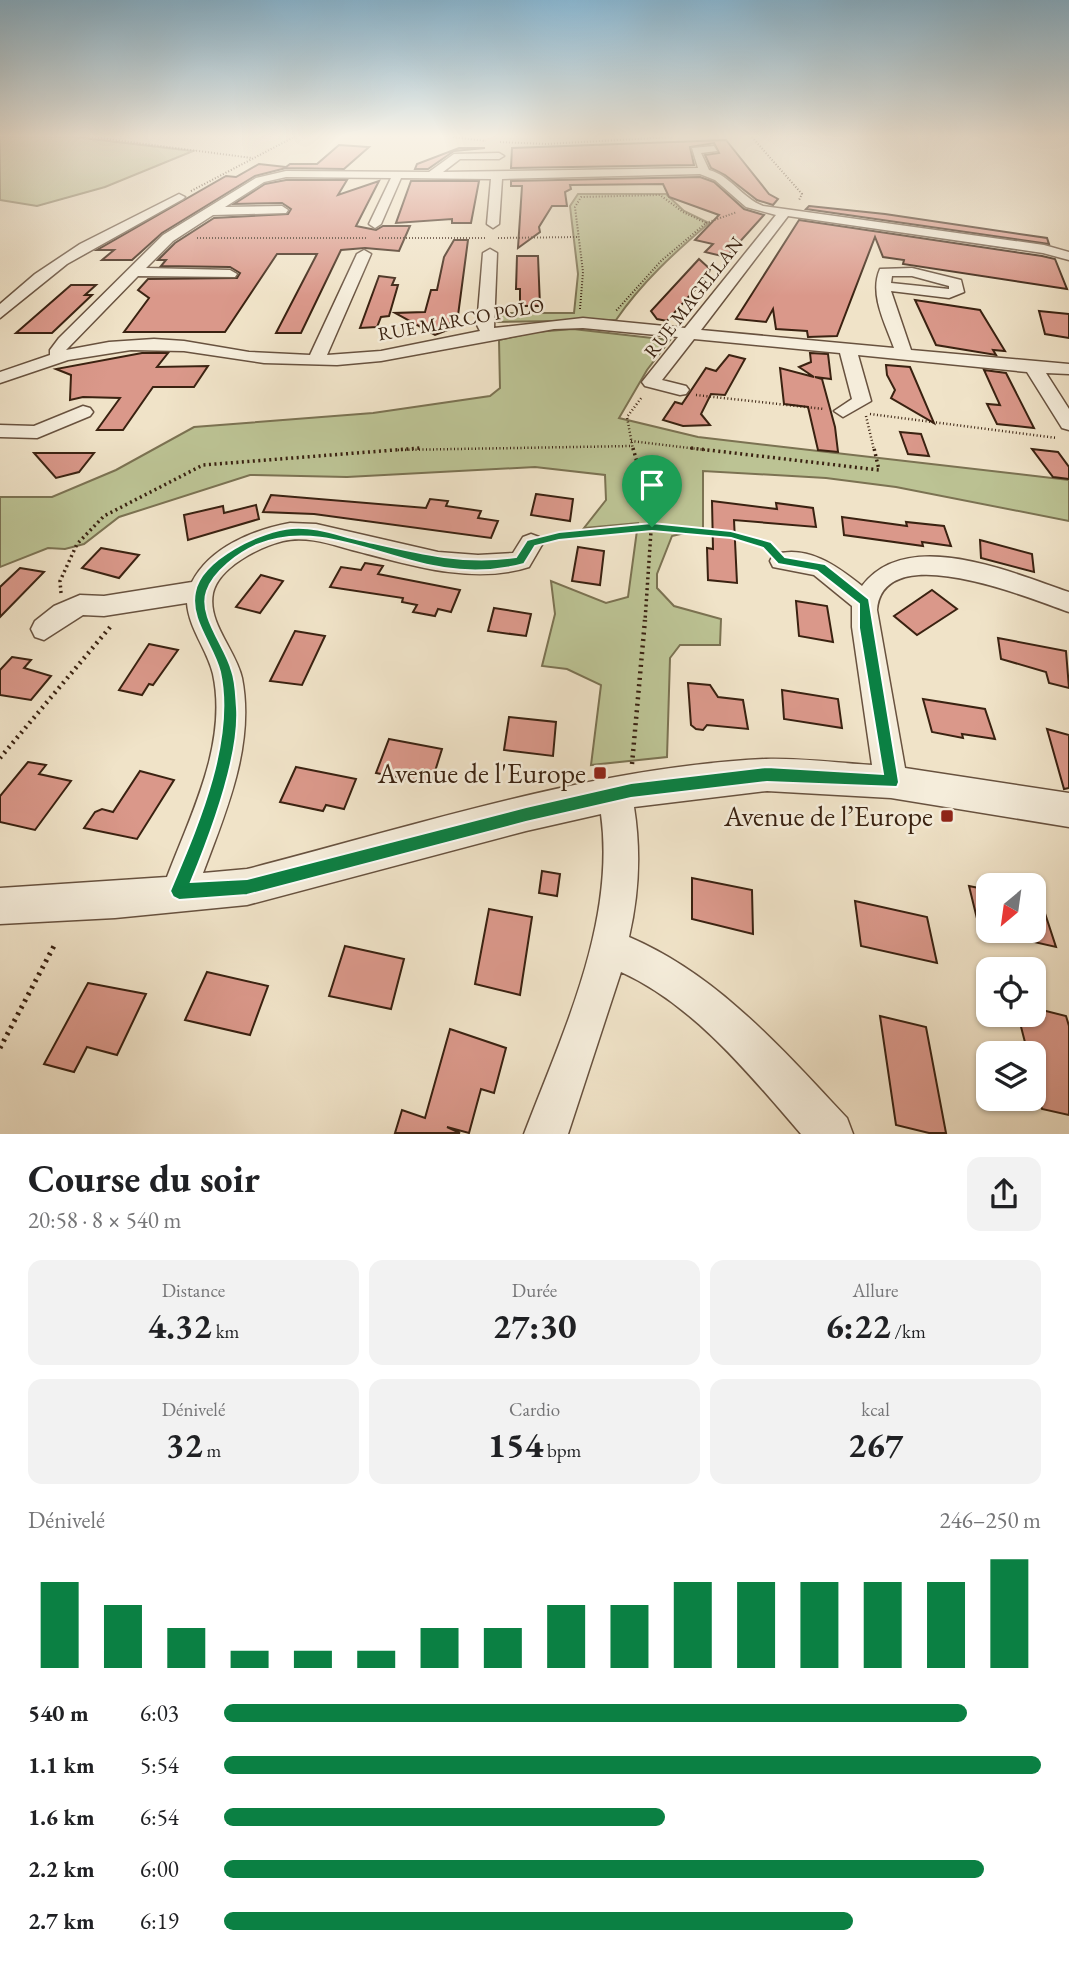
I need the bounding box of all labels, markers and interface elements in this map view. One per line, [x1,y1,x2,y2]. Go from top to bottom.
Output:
street label: RUE MAGELLAN [638,232,748,363]
street label: RUE MARCO POLO [376,293,546,346]
pin [622,455,682,527]
icon: arrive [633,466,671,504]
place label: Avenue de l'Europe [377,755,586,791]
marker: Avenue de l'Europe [592,765,608,781]
place label: Avenue de l’Europe [723,798,933,834]
marker: Avenue de l’Europe [939,808,955,824]
north arrow [976,873,1046,943]
map controls [976,873,1046,1111]
button: locate [976,957,1046,1027]
button: layers [976,1041,1046,1111]
text: Course du soir [28,1154,260,1203]
button: share [967,1157,1041,1231]
text: 20:58 · 8 × 540 m [28,1205,181,1235]
text: Distance [162,1278,225,1303]
text: Durée [512,1278,557,1303]
text: Allure [852,1278,899,1303]
text: 4.32 [148,1303,212,1348]
text: 27:30 [493,1303,576,1348]
text: 6:22 [825,1303,891,1348]
text: km [212,1319,239,1344]
text: /km [891,1319,926,1344]
text: Dénivelé [162,1397,225,1422]
text: Cardio [509,1397,560,1422]
text: kcal [861,1397,890,1422]
text: 32 [166,1422,203,1467]
text: 154 [488,1422,543,1467]
text: 267 [848,1422,903,1467]
text: m [203,1438,221,1463]
text: bpm [543,1438,581,1463]
text: Dénivelé [28,1505,105,1535]
text: 246–250 m [940,1505,1041,1535]
text: 540 m [28,1698,89,1728]
text: 6:03 [140,1698,179,1728]
text: 1.1 km [28,1750,95,1780]
text: 5:54 [140,1750,179,1780]
text: 1.6 km [28,1802,95,1832]
text: 6:54 [140,1802,179,1832]
text: 2.2 km [28,1854,95,1884]
text: 6:00 [140,1854,179,1884]
text: 2.7 km [28,1906,95,1936]
text: 6:19 [140,1906,179,1936]

